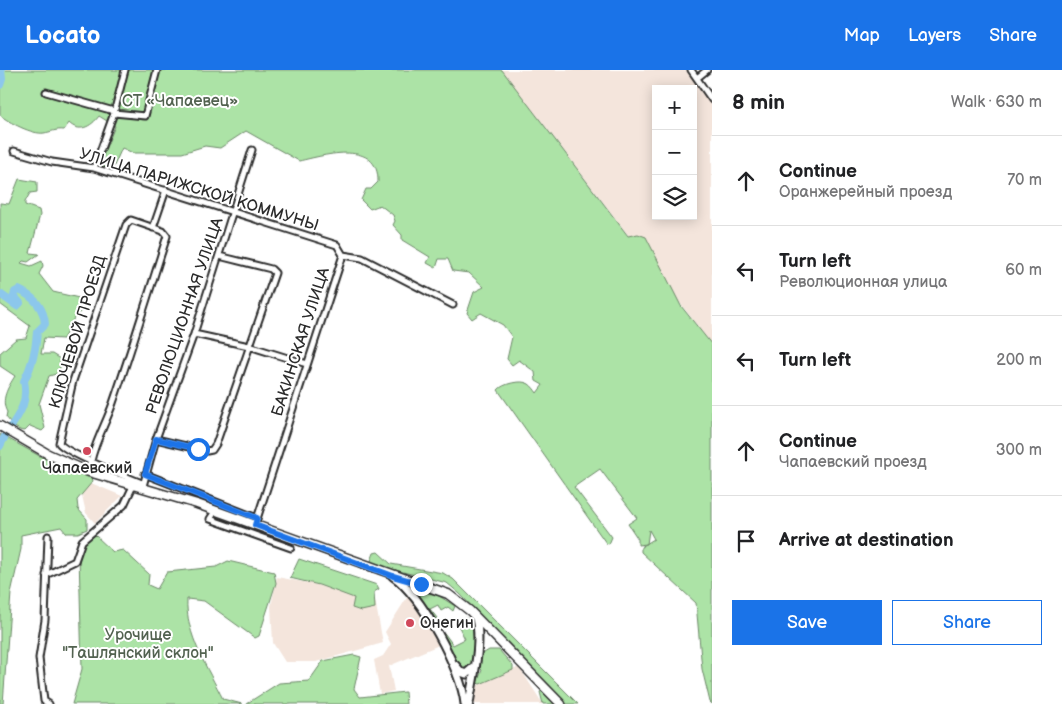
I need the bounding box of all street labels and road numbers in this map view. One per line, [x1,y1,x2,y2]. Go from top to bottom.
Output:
street label: УЛИЦА ПАРИЖСКОЙ КОММУНЫ [77,144,321,236]
street label: РЕВОЛЮЦИОННАЯ УЛИЦА [142,215,228,417]
street label: КЛЮЧЕВОЙ ПРОЕЗД [46,253,110,411]
street label: БАКИНСКАЯ УЛИЦА [268,265,334,419]

